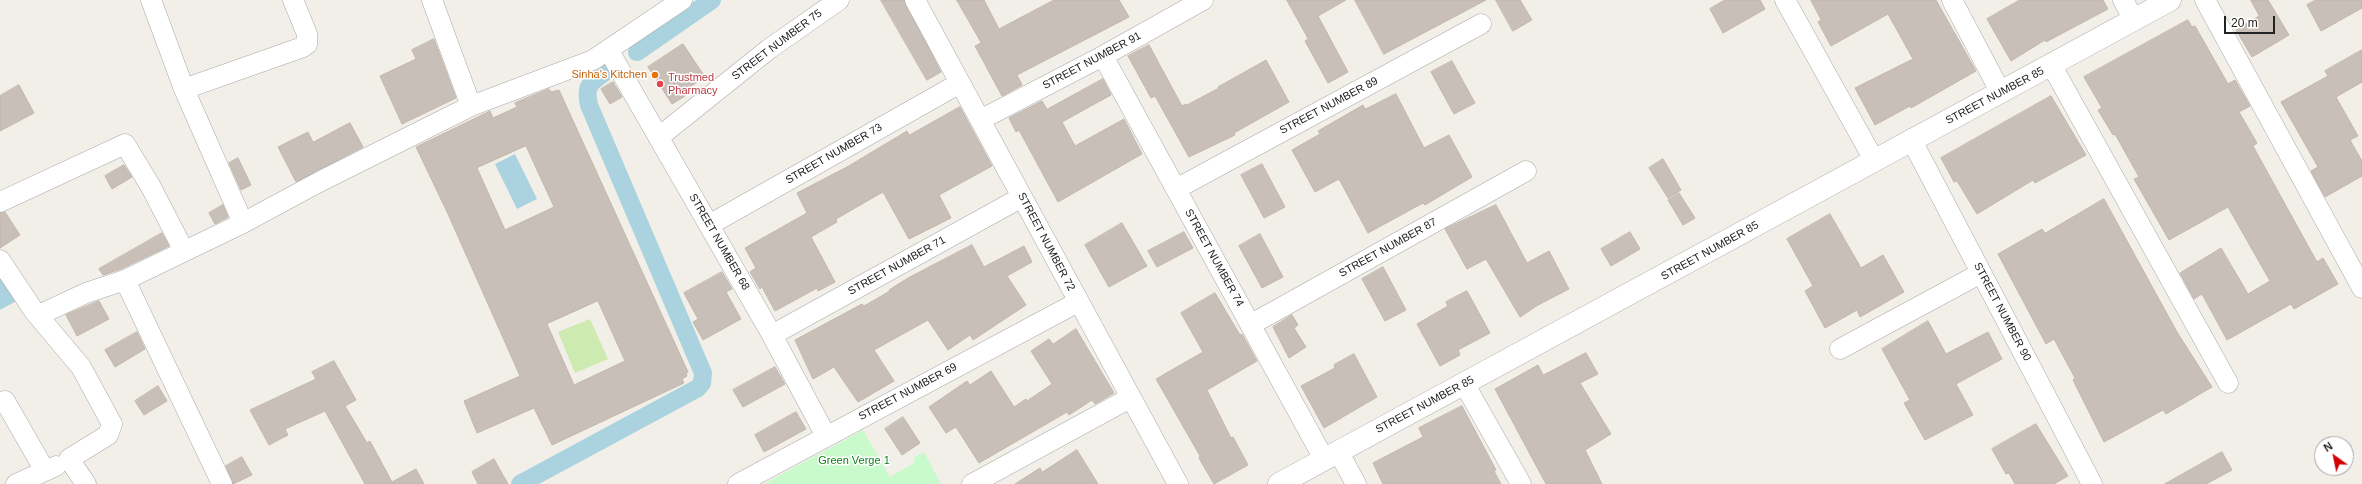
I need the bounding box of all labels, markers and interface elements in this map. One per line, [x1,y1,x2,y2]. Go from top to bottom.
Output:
street label: STREET NUMBER 75 [729,7,825,83]
scale bar [2226,8,2277,34]
text: 20 m [2231,16,2258,30]
street label: STREET NUMBER 91 [1041,29,1143,93]
street label: STREET NUMBER 85 [1944,64,2046,128]
place label: Sinha's Kitchen [572,68,647,82]
marker: Sinha's Kitchen [650,70,660,80]
place label: Trustmed Pharmacy [668,71,718,97]
street label: STREET NUMBER 89 [1278,74,1380,138]
marker: Trustmed Pharmacy [655,79,665,89]
street label: STREET NUMBER 73 [783,121,885,187]
street label: STREET NUMBER 68 [686,191,752,293]
street label: STREET NUMBER 72 [1014,191,1078,293]
street label: STREET NUMBER 74 [1182,207,1246,309]
street label: STREET NUMBER 87 [1337,216,1439,280]
street label: STREET NUMBER 85 [1659,219,1761,283]
street label: STREET NUMBER 71 [846,234,948,298]
street label: STREET NUMBER 90 [1970,261,2034,363]
street label: STREET NUMBER 69 [857,360,959,424]
street label: STREET NUMBER 85 [1374,373,1476,437]
north arrow [2314,436,2354,476]
text: N [2321,440,2335,454]
park label: Green Verge 1 [818,454,890,468]

